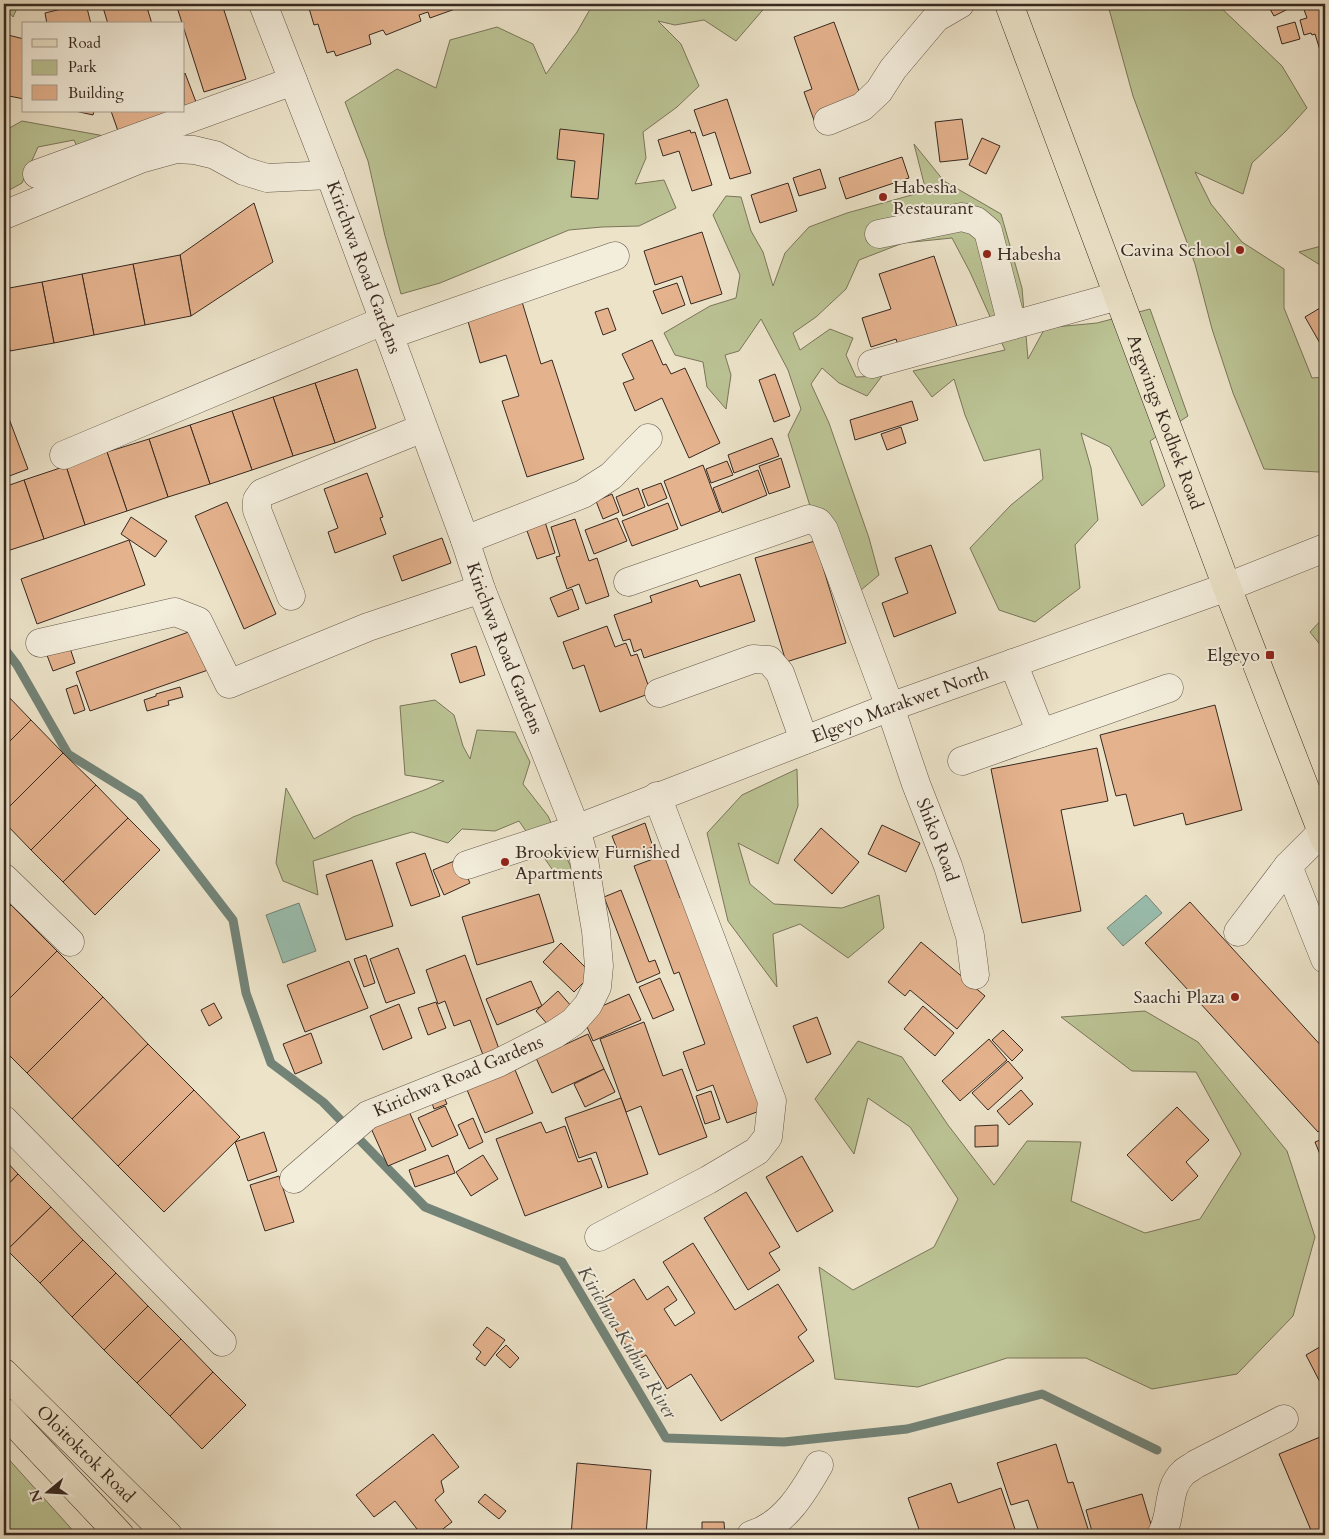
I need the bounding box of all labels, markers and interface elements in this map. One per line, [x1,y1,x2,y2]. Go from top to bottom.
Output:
legend [22,22,185,112]
text: Road [68,33,101,53]
text: Park [68,57,97,77]
text: Building [68,83,124,103]
place label: Habesha Restaurant [893,175,974,221]
street label: Kirichwa Road Gardens [320,178,407,357]
marker: Habesha Restaurant [877,191,889,203]
place label: Cavina School [1120,238,1230,263]
place label: Habesha [997,242,1062,267]
marker: Cavina School [1234,244,1246,256]
marker: Habesha [981,248,993,260]
street label: Argwings Kodhek Road [1121,331,1209,513]
street label: Kirichwa Road Gardens [460,559,549,738]
place label: Elgeyo [1207,643,1260,668]
marker: Elgeyo [1264,649,1276,661]
street label: Elgeyo Marakwet North [808,661,992,749]
street label: Shiko Road [910,794,964,885]
place label: Brookview Furnished Apartments [515,840,681,886]
marker: Brookview Furnished Apartments [499,856,511,868]
place label: Saachi Plaza [1134,985,1225,1010]
marker: Saachi Plaza [1229,991,1241,1003]
street label: Kirichwa Road Gardens [369,1029,547,1124]
water label: Kirichwa Kubwa River [571,1261,683,1424]
street label: Oloitoktok Road [31,1400,141,1509]
north arrow [22,1466,72,1516]
text: N [25,1487,47,1505]

